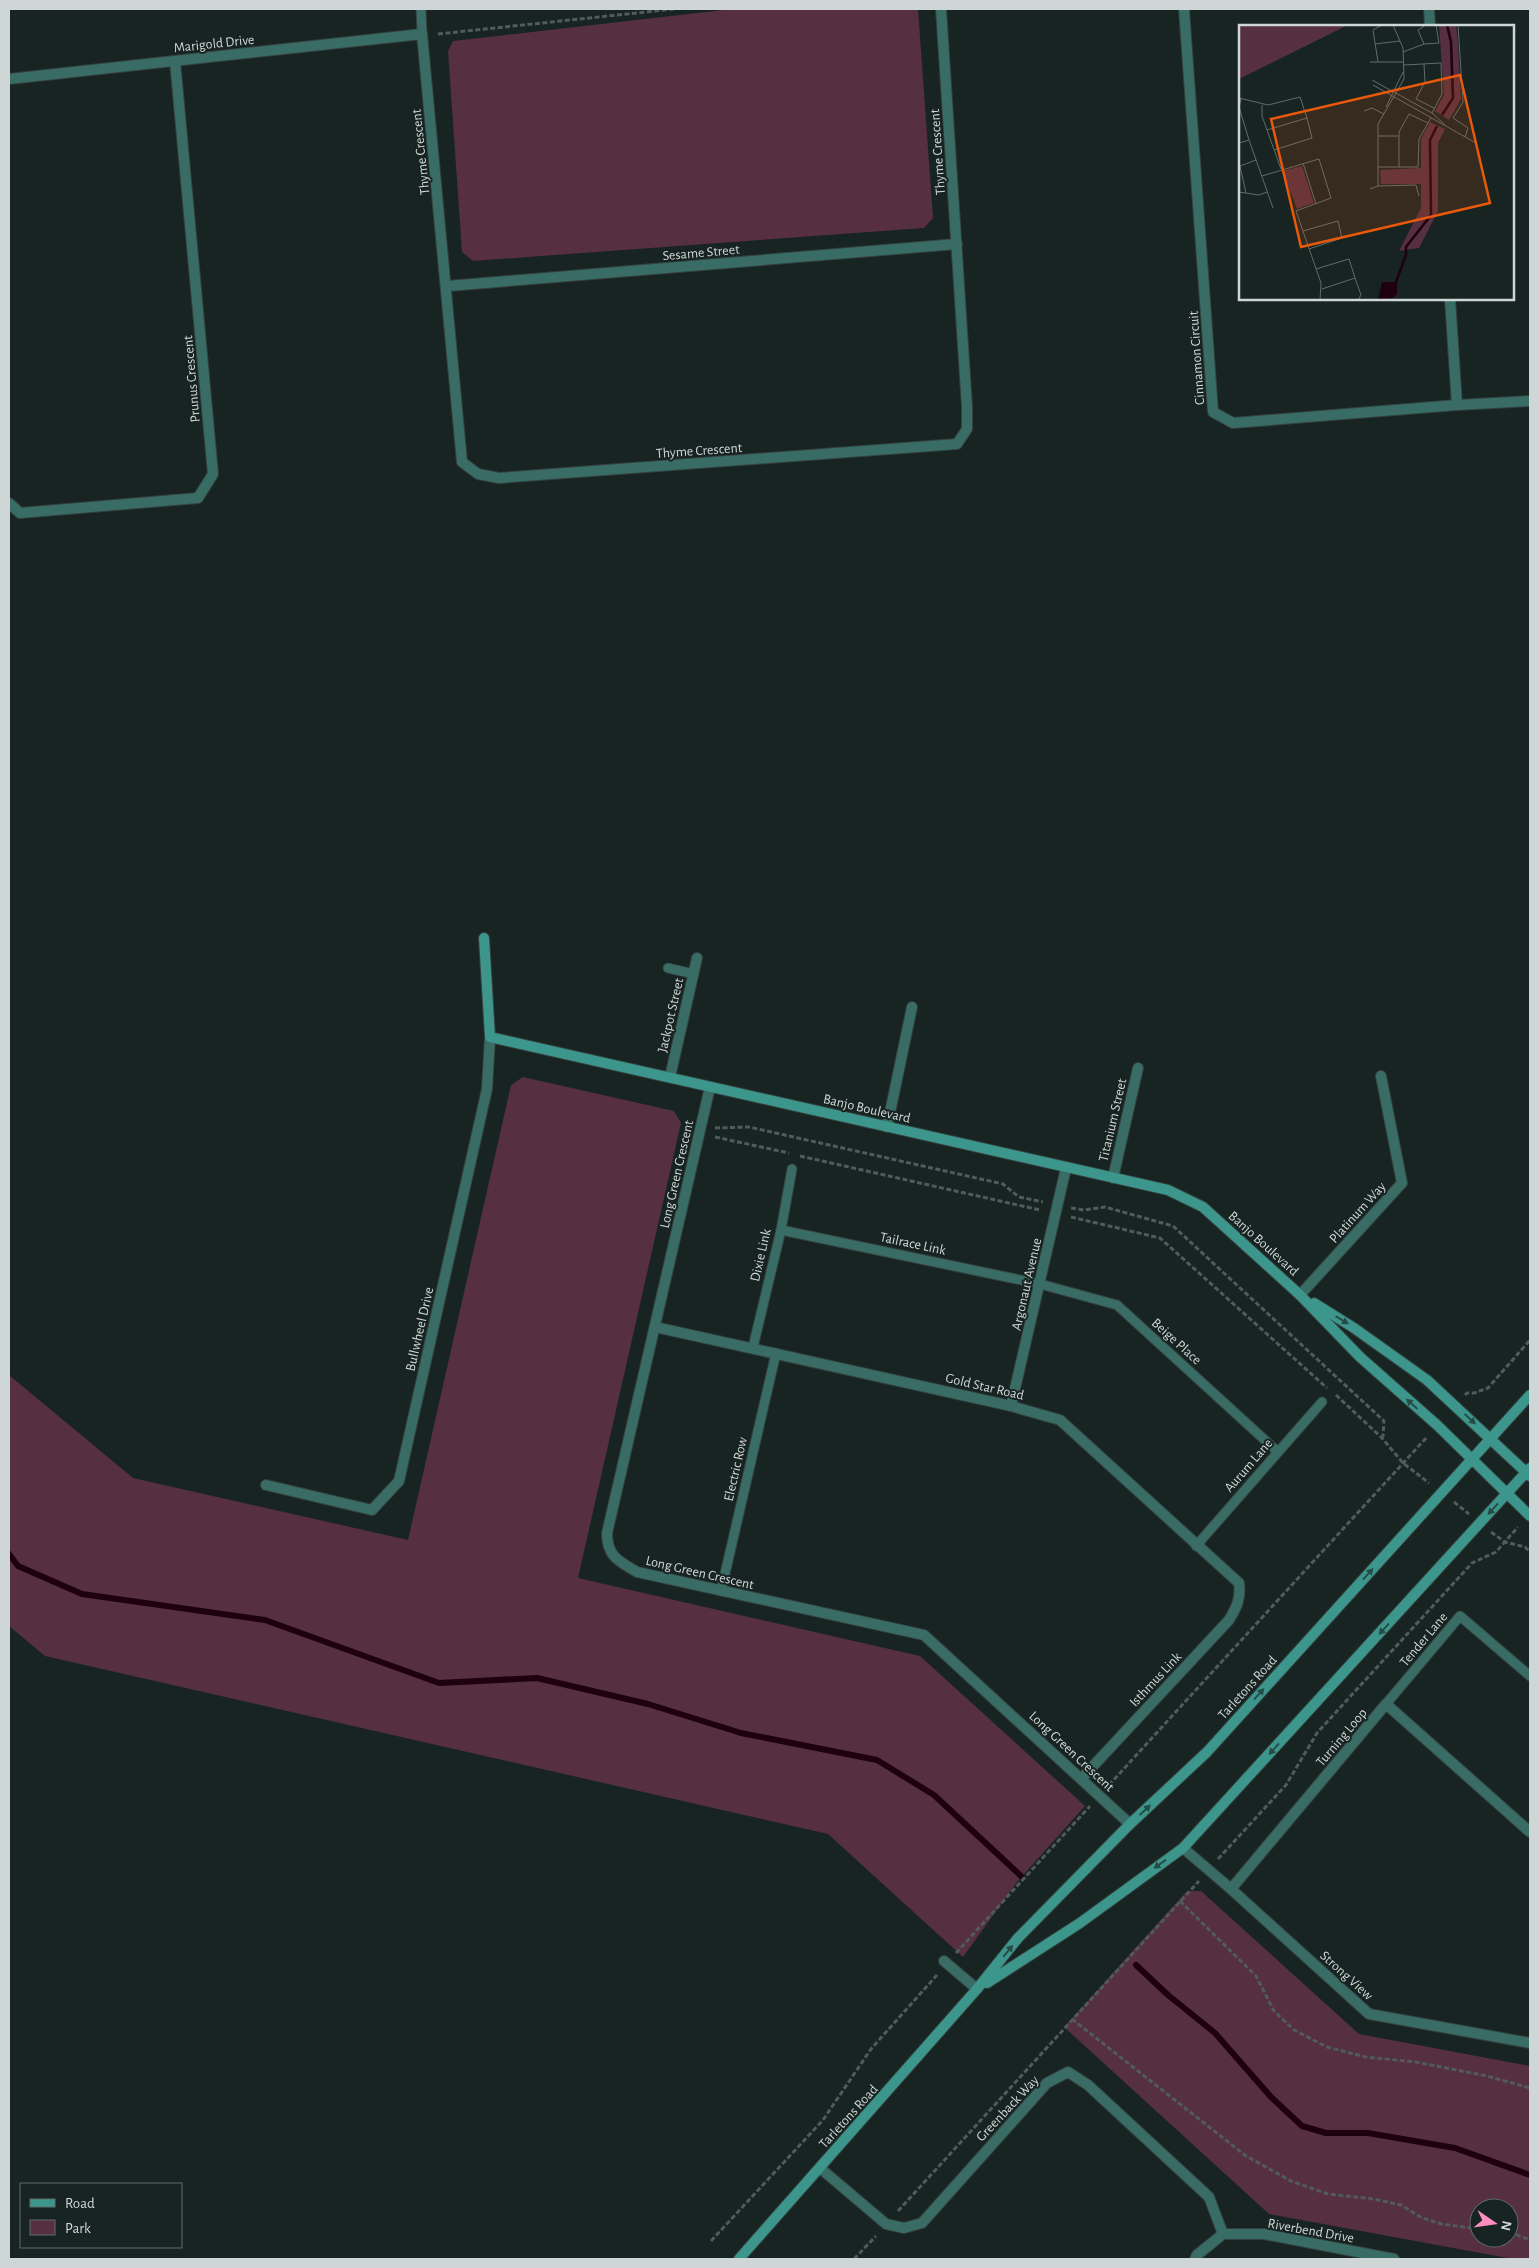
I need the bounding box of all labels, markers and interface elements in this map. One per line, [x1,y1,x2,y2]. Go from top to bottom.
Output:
inset map [1239,25,1514,300]
street label: Marigold Drive [173,33,255,55]
street label: Thyme Crescent [409,108,432,196]
street label: Thyme Crescent [928,108,948,195]
street label: Sesame Street [662,243,741,263]
street label: Cinnamon Circuit [1187,310,1207,405]
street label: Prunus Crescent [181,334,203,423]
street label: Thyme Crescent [656,441,743,461]
street label: Jackpot Street [656,976,686,1054]
street label: Titanium Street [1097,1077,1129,1163]
street label: Banjo Boulevard [822,1092,912,1126]
street label: Long Green Crescent [658,1118,696,1230]
street label: Platinum Way [1327,1179,1389,1246]
street label: Banjo Boulevard [1226,1209,1301,1279]
street label: Dixie Link [748,1227,774,1283]
street label: Tailrace Link [879,1230,948,1258]
street label: Argonaut Avenue [1010,1237,1044,1332]
street label: Bullwheel Drive [403,1286,436,1373]
street label: Beige Place [1149,1316,1204,1368]
one-way arrow [1335,1316,1348,1325]
street label: Gold Star Road [944,1371,1025,1403]
one-way arrow [1407,1398,1419,1410]
one-way arrow [1464,1413,1476,1425]
street label: Electric Row [722,1435,750,1503]
street label: Aurum Lane [1222,1436,1276,1495]
one-way arrow [1487,1502,1499,1514]
street label: Long Green Crescent [644,1554,756,1592]
one-way arrow [1363,1567,1374,1580]
street label: Tender Lane [1397,1610,1450,1669]
one-way arrow [1378,1622,1390,1634]
street label: Isthmus Link [1127,1649,1185,1710]
street label: Tarletons Road [1216,1653,1280,1722]
one-way arrow [1253,1688,1265,1700]
street label: Turning Loop [1314,1706,1370,1769]
street label: Long Green Crescent [1026,1709,1117,1795]
one-way arrow [1268,1742,1280,1754]
one-way arrow [1139,1804,1151,1816]
one-way arrow [1153,1859,1167,1869]
one-way arrow [1002,1945,1013,1958]
street label: Strong View [1317,1949,1376,2003]
street label: Greenback Way [974,2073,1042,2144]
street label: Tarletons Road [817,2082,881,2151]
legend [20,2183,182,2248]
text: Road [65,2196,95,2211]
north arrow [1469,2198,1519,2248]
street label: Riverbend Drive [1267,2217,1355,2245]
text: N [1498,2219,1514,2232]
text: Park [65,2221,91,2236]

